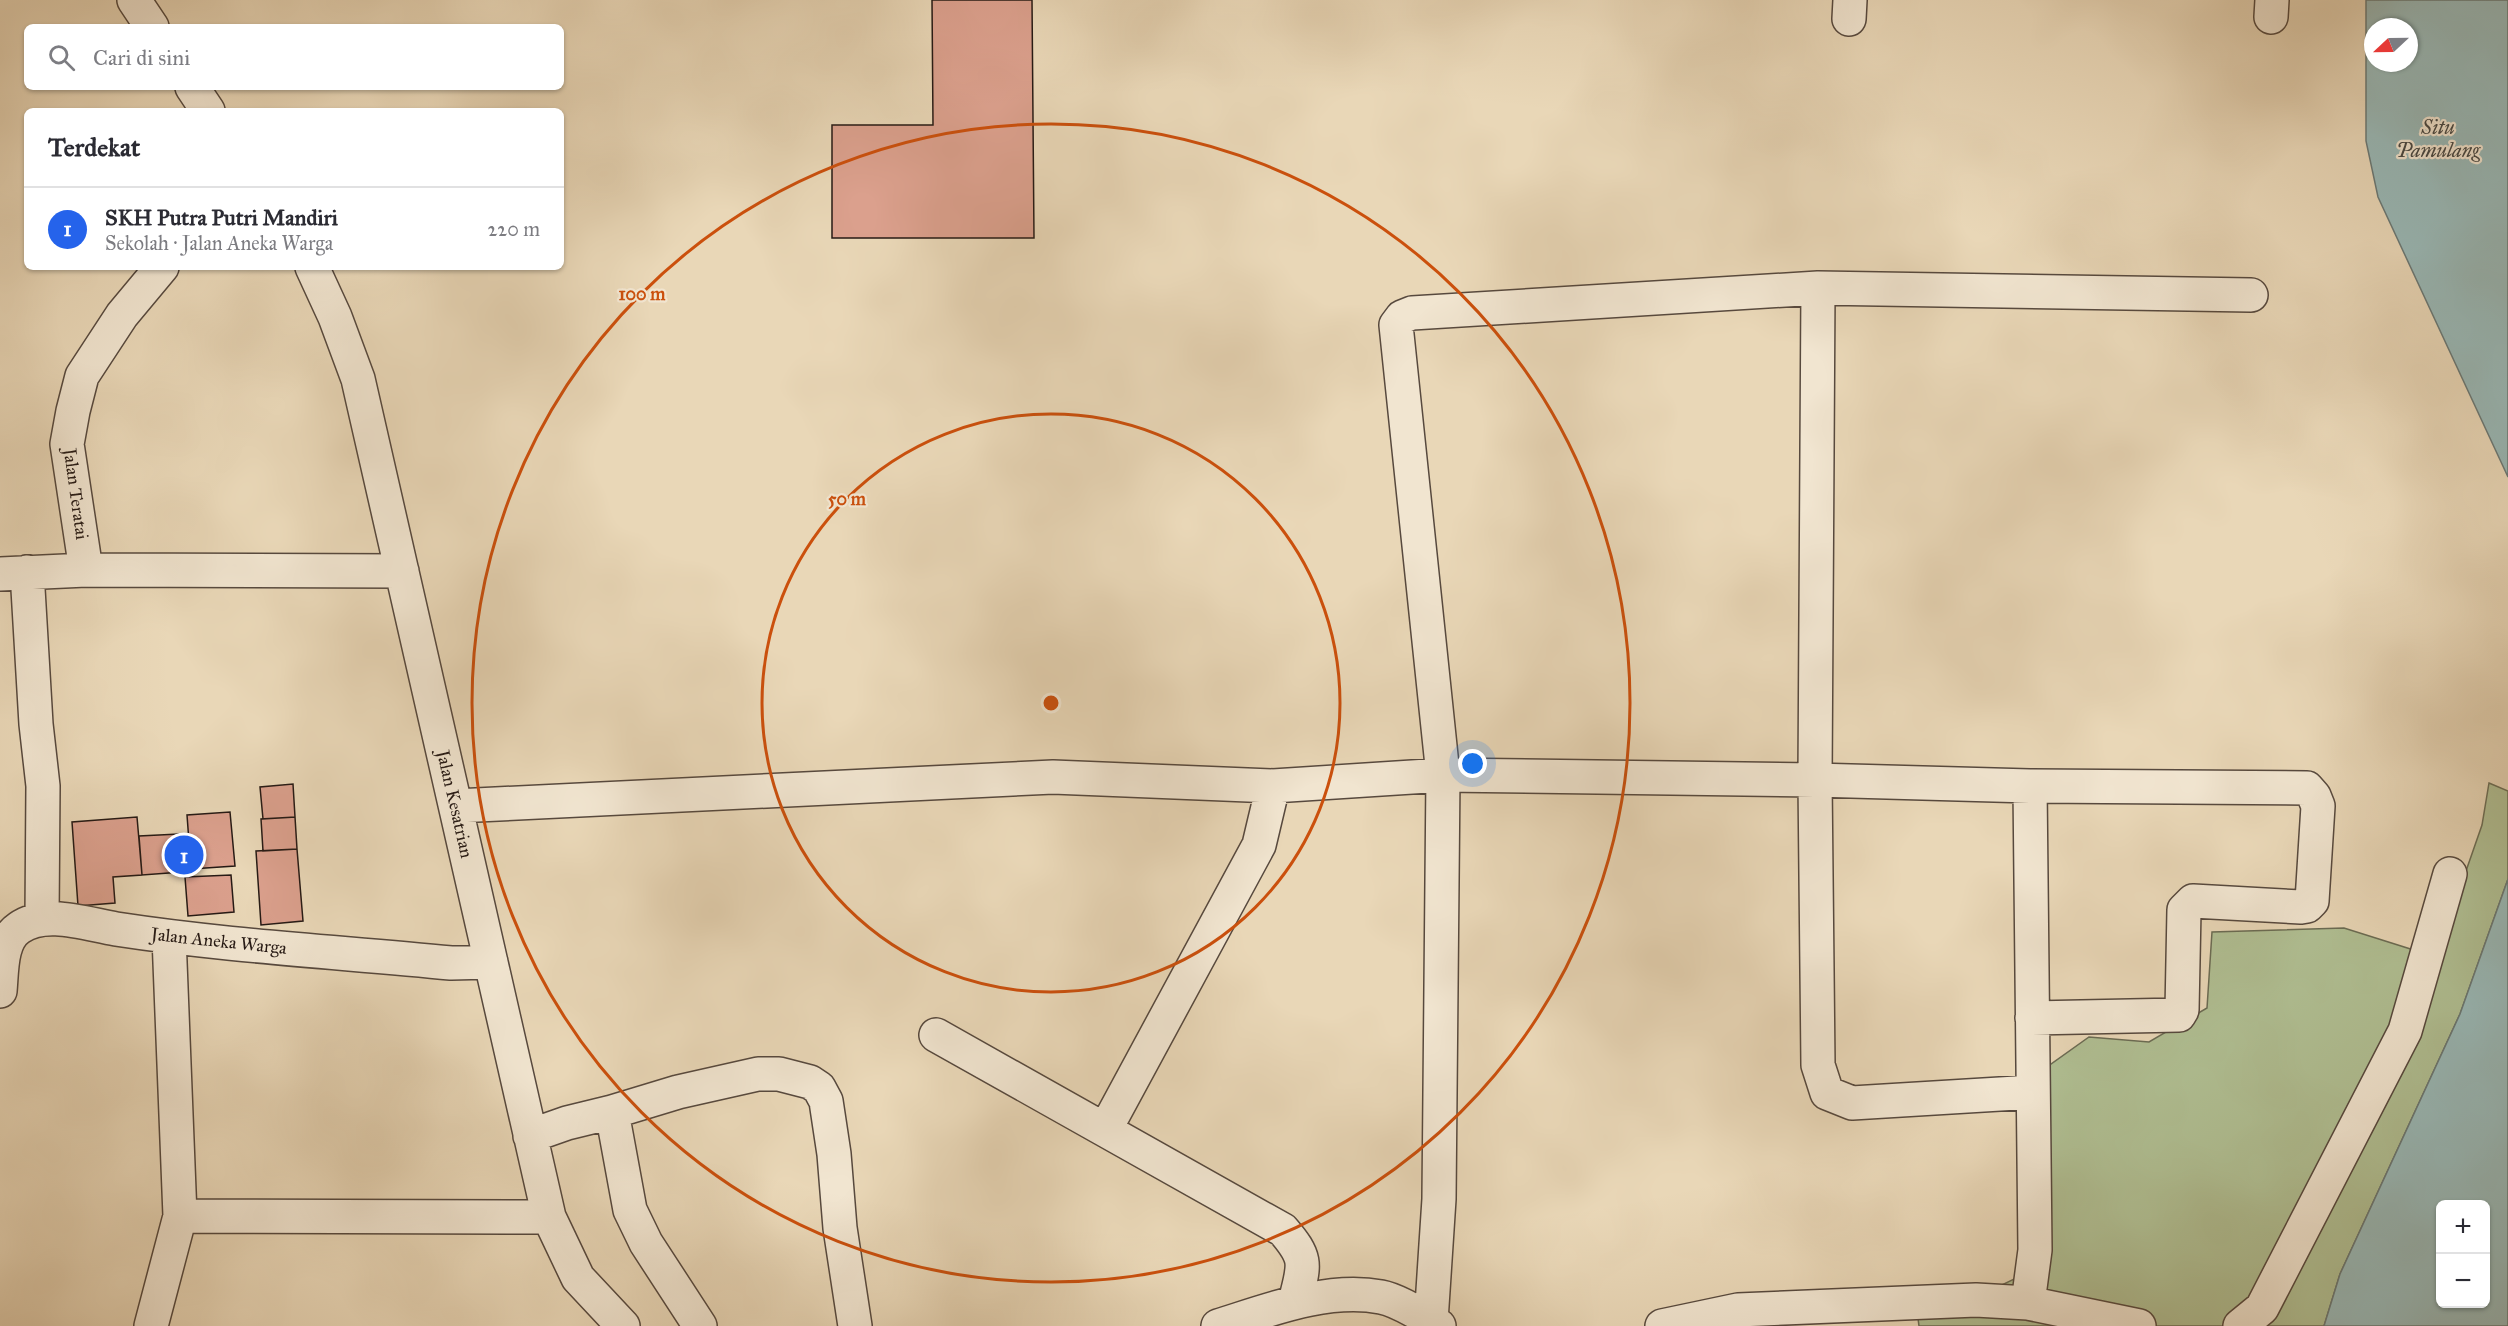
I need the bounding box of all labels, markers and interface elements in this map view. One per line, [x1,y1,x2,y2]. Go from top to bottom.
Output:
north arrow [2364,18,2418,72]
search box [24,24,564,90]
icon: search [45,41,78,74]
text: Cari di sini [93,44,190,71]
water label: Situ Pamulang [2396,115,2481,162]
text: Terdekat [48,131,140,163]
text: SKH Putra Putri Mandiri [105,204,338,231]
text: 1 [64,217,71,241]
text: 220 m [488,217,540,241]
text: Sekolah · Jalan Aneka Warga [105,231,333,255]
text: 100 m [619,283,666,305]
street label: Jalan Teratai [57,445,93,541]
text: 50 m [828,488,867,510]
centre of rings [1041,693,1061,713]
street label: Jalan Kesatrian [430,746,478,861]
your location [1458,749,1487,778]
pin: 1 [164,832,204,878]
street label: Jalan Aneka Warga [148,923,288,960]
map controls [2436,1200,2490,1308]
button: + [2436,1200,2490,1254]
button: − [2436,1254,2490,1308]

